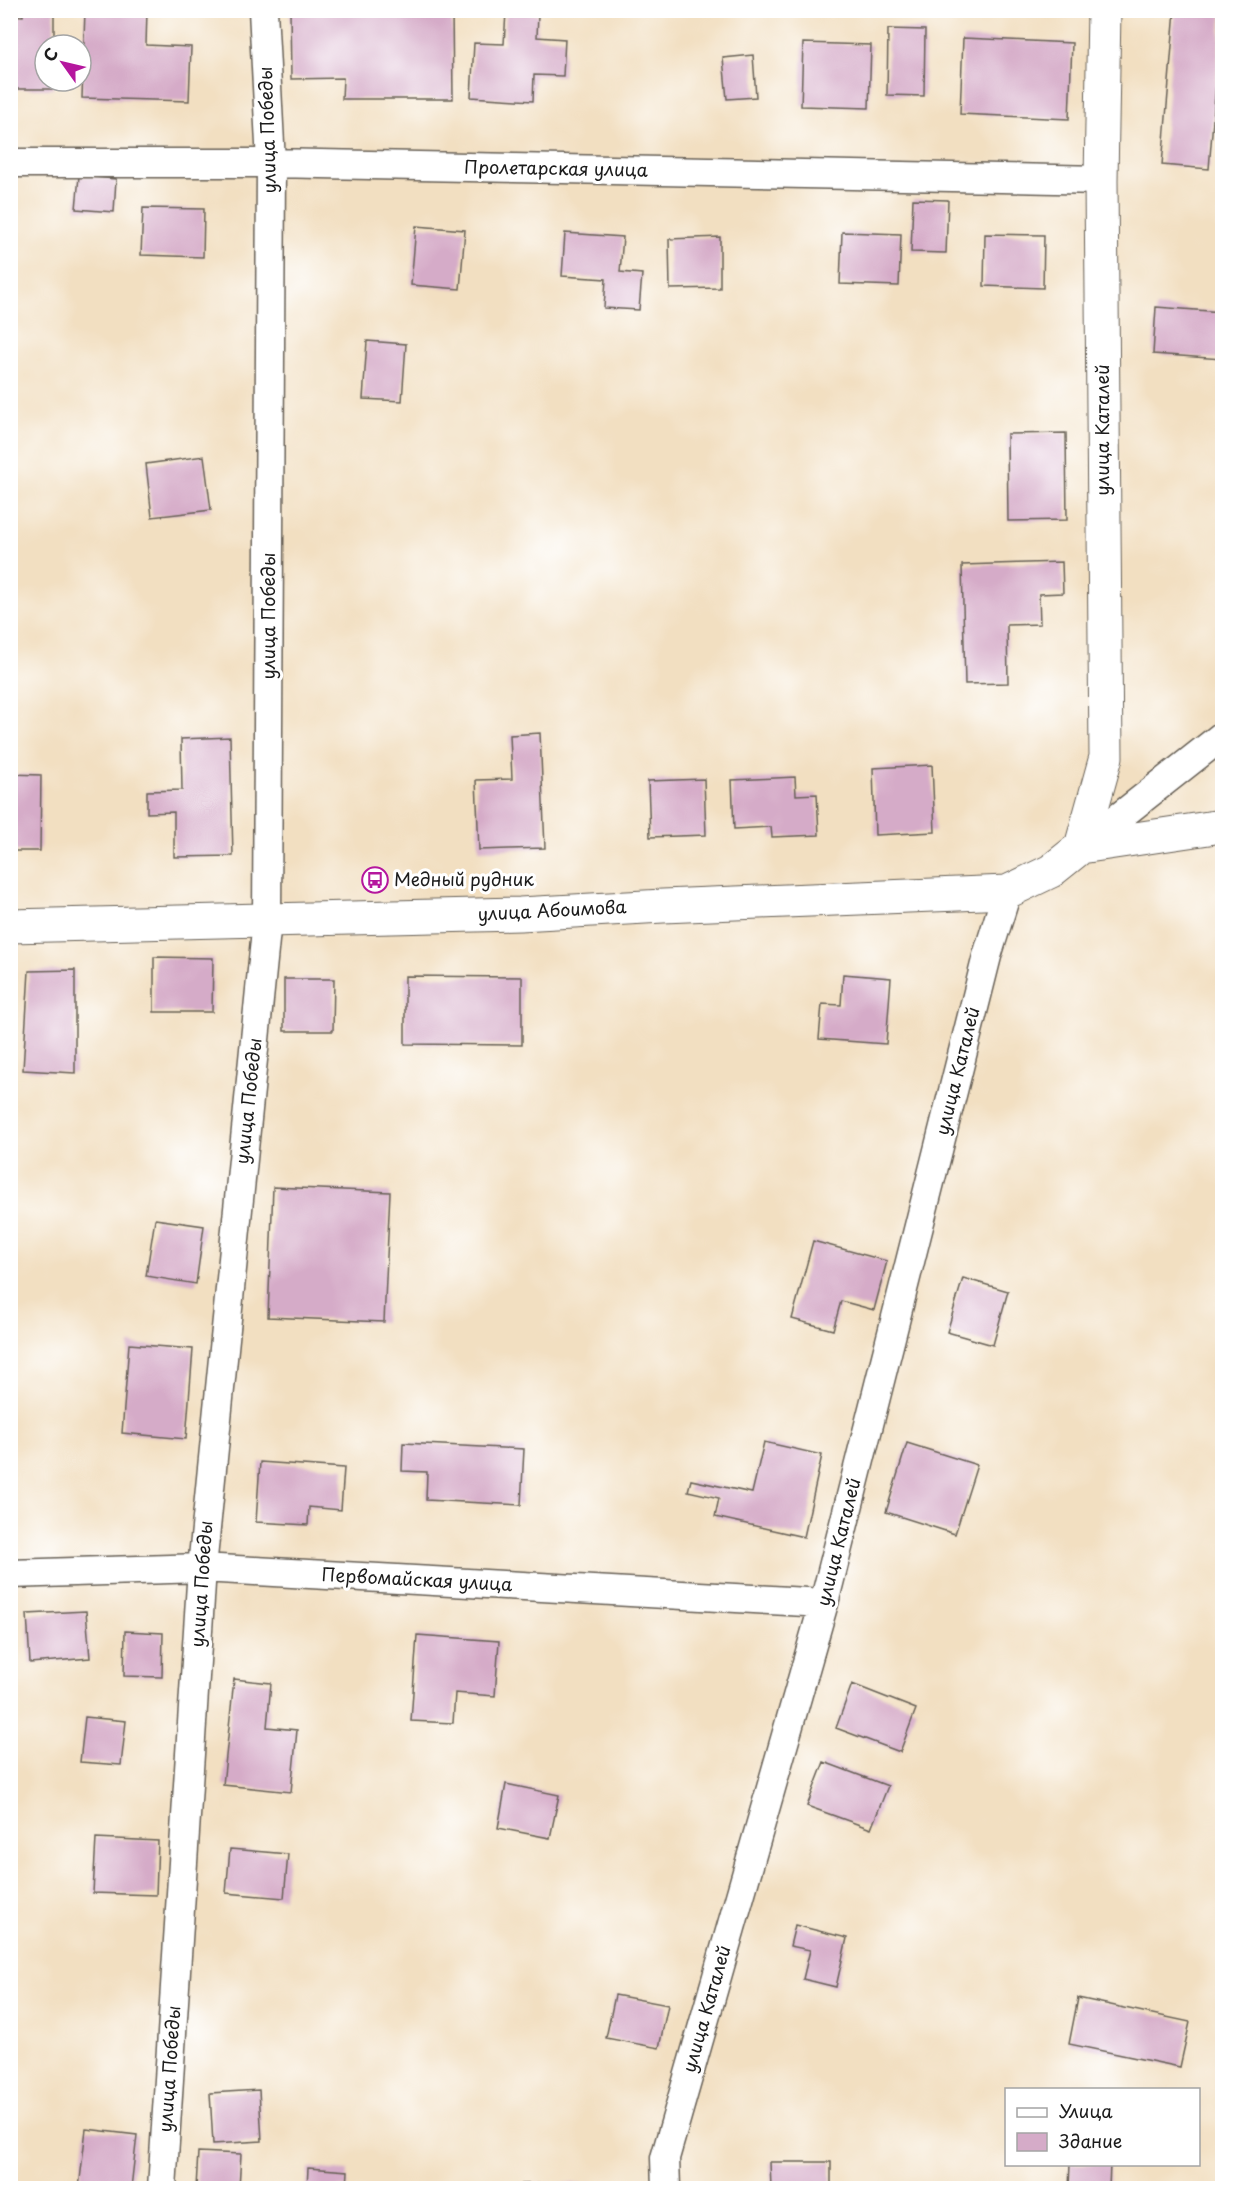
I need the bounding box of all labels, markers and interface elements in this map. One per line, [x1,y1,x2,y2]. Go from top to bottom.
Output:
north arrow [33,33,93,93]
text: С [36,42,63,66]
street label: улица Победы [251,66,282,194]
street label: Пролетарская улица [464,152,649,183]
street label: улица Каталей [1088,364,1115,496]
street label: улица Победы [254,553,281,679]
bus stop icon: Медный рудник [360,865,390,895]
place label: Медный рудник [394,865,534,892]
street label: улица Абоимова [477,892,628,927]
street label: улица Каталей [928,1004,986,1138]
street label: улица Победы [227,1036,268,1165]
street label: улица Каталей [809,1475,867,1609]
street label: улица Победы [183,1520,218,1648]
street label: Первомайская улица [321,1560,514,1597]
street label: улица Каталей [674,1942,737,2075]
street label: улица Победы [151,2005,186,2133]
legend [1005,2088,1200,2166]
text: Улица [1059,2097,1113,2124]
text: Здание [1059,2127,1122,2154]

